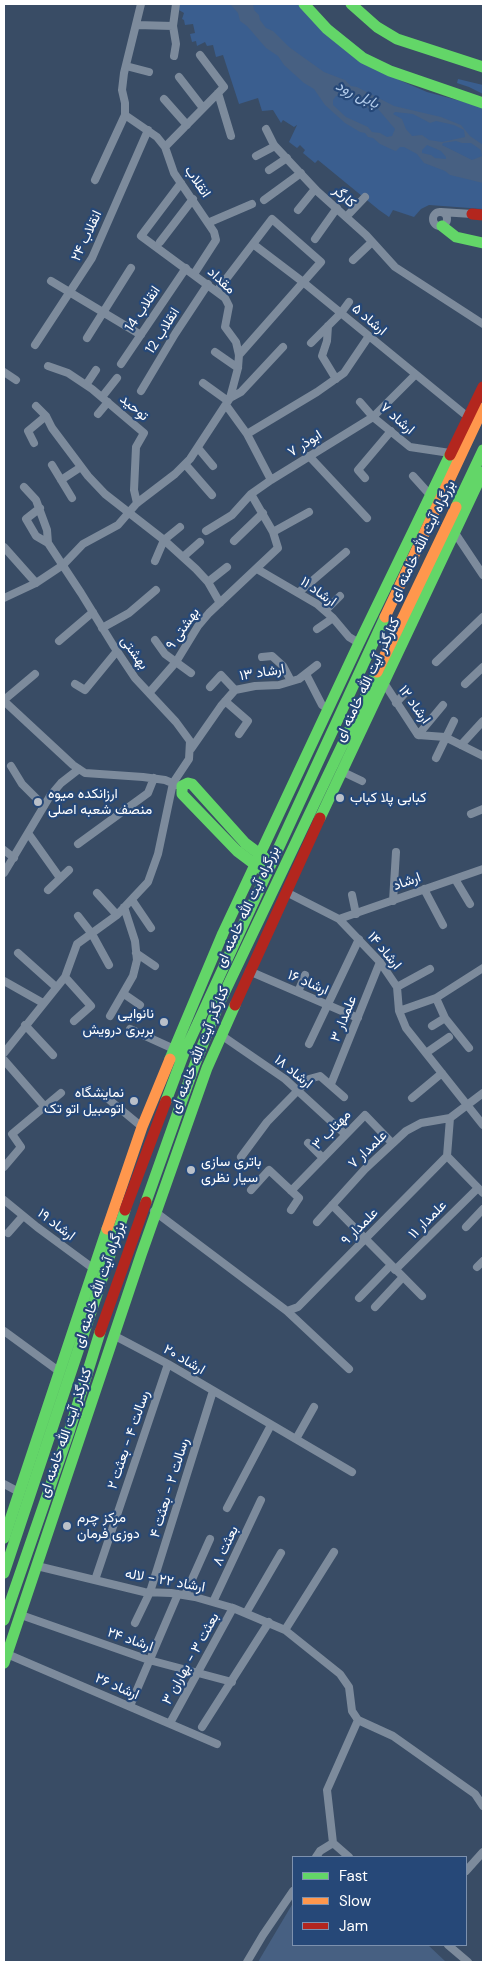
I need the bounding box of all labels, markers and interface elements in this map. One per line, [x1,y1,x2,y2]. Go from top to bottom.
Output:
water label: بابل رود [332,77,382,113]
street label: انقلاب [180,163,214,201]
street label: کارگر [329,182,359,212]
street label: انقلاب ۲۴ [68,208,106,264]
street label: مقداد [204,264,238,298]
street label: انقلاب 14 [122,283,164,335]
street label: ارشاد ۵ [348,301,390,339]
street label: انقلاب 12 [142,305,184,357]
street label: توحید [116,391,152,425]
street label: ارشاد ۷ [376,399,418,439]
street label: ابوذر ۷ [285,427,325,461]
street label: بزرگراه آیت الله خامنه ای [387,478,459,604]
street label: ارشاد ۱۱ [297,574,339,610]
street label: بهشتی ۹ [162,605,204,653]
street label: کنارگذر آیت الله خامنه ای [332,615,404,745]
street label: بهشتی [117,633,151,673]
street label: ارشاد ۱۳ [238,661,286,685]
street label: ارشاد ۱۲ [394,682,434,728]
place label: ارزانکده میوه منصف شعبه اصلی [48,786,152,819]
place label: کبابی پلا کباب [350,790,426,806]
marker: کبابی پلا کباب [334,792,346,804]
marker: ارزانکده میوه منصف شعبه اصلی [32,796,44,808]
street label: بزرگراه آیت الله خامنه ای [212,844,284,970]
street label: ارشاد [391,869,423,895]
street label: ارشاد ۱۴ [363,929,405,973]
street label: ارشاد ۱۶ [285,967,331,999]
street label: کنارگذر آیت الله خامنه ای [167,984,233,1116]
street label: علمدار ۳ [327,994,361,1044]
place label: نانوایی بربری درویش [82,1006,154,1038]
marker: نانوایی بربری درویش [158,1016,170,1028]
street label: ارشاد ۱۸ [270,1052,316,1092]
place label: نمایشگاه اتومبیل اتو تک [44,1085,124,1118]
marker: نمایشگاه اتومبیل اتو تک [128,1095,140,1107]
street label: مهتاب ۳ [309,1107,355,1153]
street label: علمدار ۷ [345,1128,391,1172]
place label: باتری سازی سیار نظری [201,1154,261,1186]
marker: باتری سازی سیار نظری [185,1164,197,1176]
street label: علمدار ۱۱ [405,1197,451,1243]
street label: ارشاد ۱۹ [34,1205,78,1245]
street label: علمدار ۹ [338,1205,382,1249]
street label: بزرگراه آیت الله خامنه ای [71,1220,129,1350]
street label: ارشاد ۲۰ [160,1341,208,1379]
street label: کنارگذر آیت الله خامنه ای [36,1366,96,1500]
street label: رسالت ۴ - بعثت ۲ [104,1388,154,1492]
street label: رسالت ۲ - بعثت ۴ [147,1436,193,1540]
place label: مرکز چرم دوزی فرمان [77,1510,140,1542]
marker: مرکز چرم دوزی فرمان [61,1520,73,1532]
street label: بعثت ۸ [209,1523,243,1569]
street label: ارشاد ۲۲ - لاله [124,1566,206,1596]
street label: بعثت ۳ - بهاران ۳ [159,1610,223,1708]
street label: ارشاد ۲۴ [105,1624,155,1656]
street label: ارشاد ۲۶ [92,1670,142,1704]
legend [292,1856,467,1946]
text: Fast [339,1866,368,1886]
text: Slow [339,1891,371,1911]
text: Jam [339,1916,368,1936]

